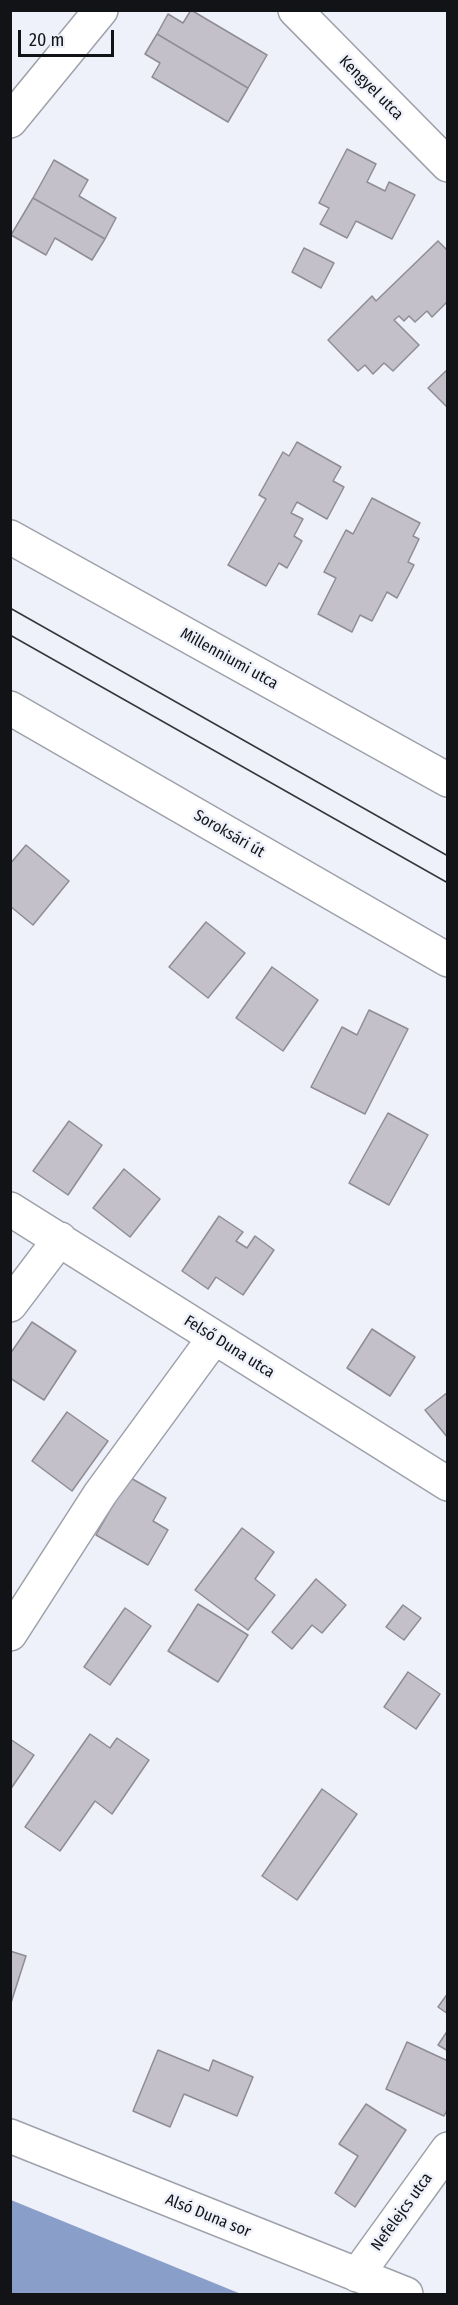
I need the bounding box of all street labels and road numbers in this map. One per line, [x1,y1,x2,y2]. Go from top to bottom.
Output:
street label: Kengyel utca [335,52,407,124]
street label: Millenniumi utca [177,624,281,694]
street label: Soroksári út [190,806,268,862]
street label: Felső Duna utca [180,1312,278,1382]
street label: Nefelejcs utca [367,2169,437,2255]
street label: Alsó Duna sor [163,2190,253,2242]

